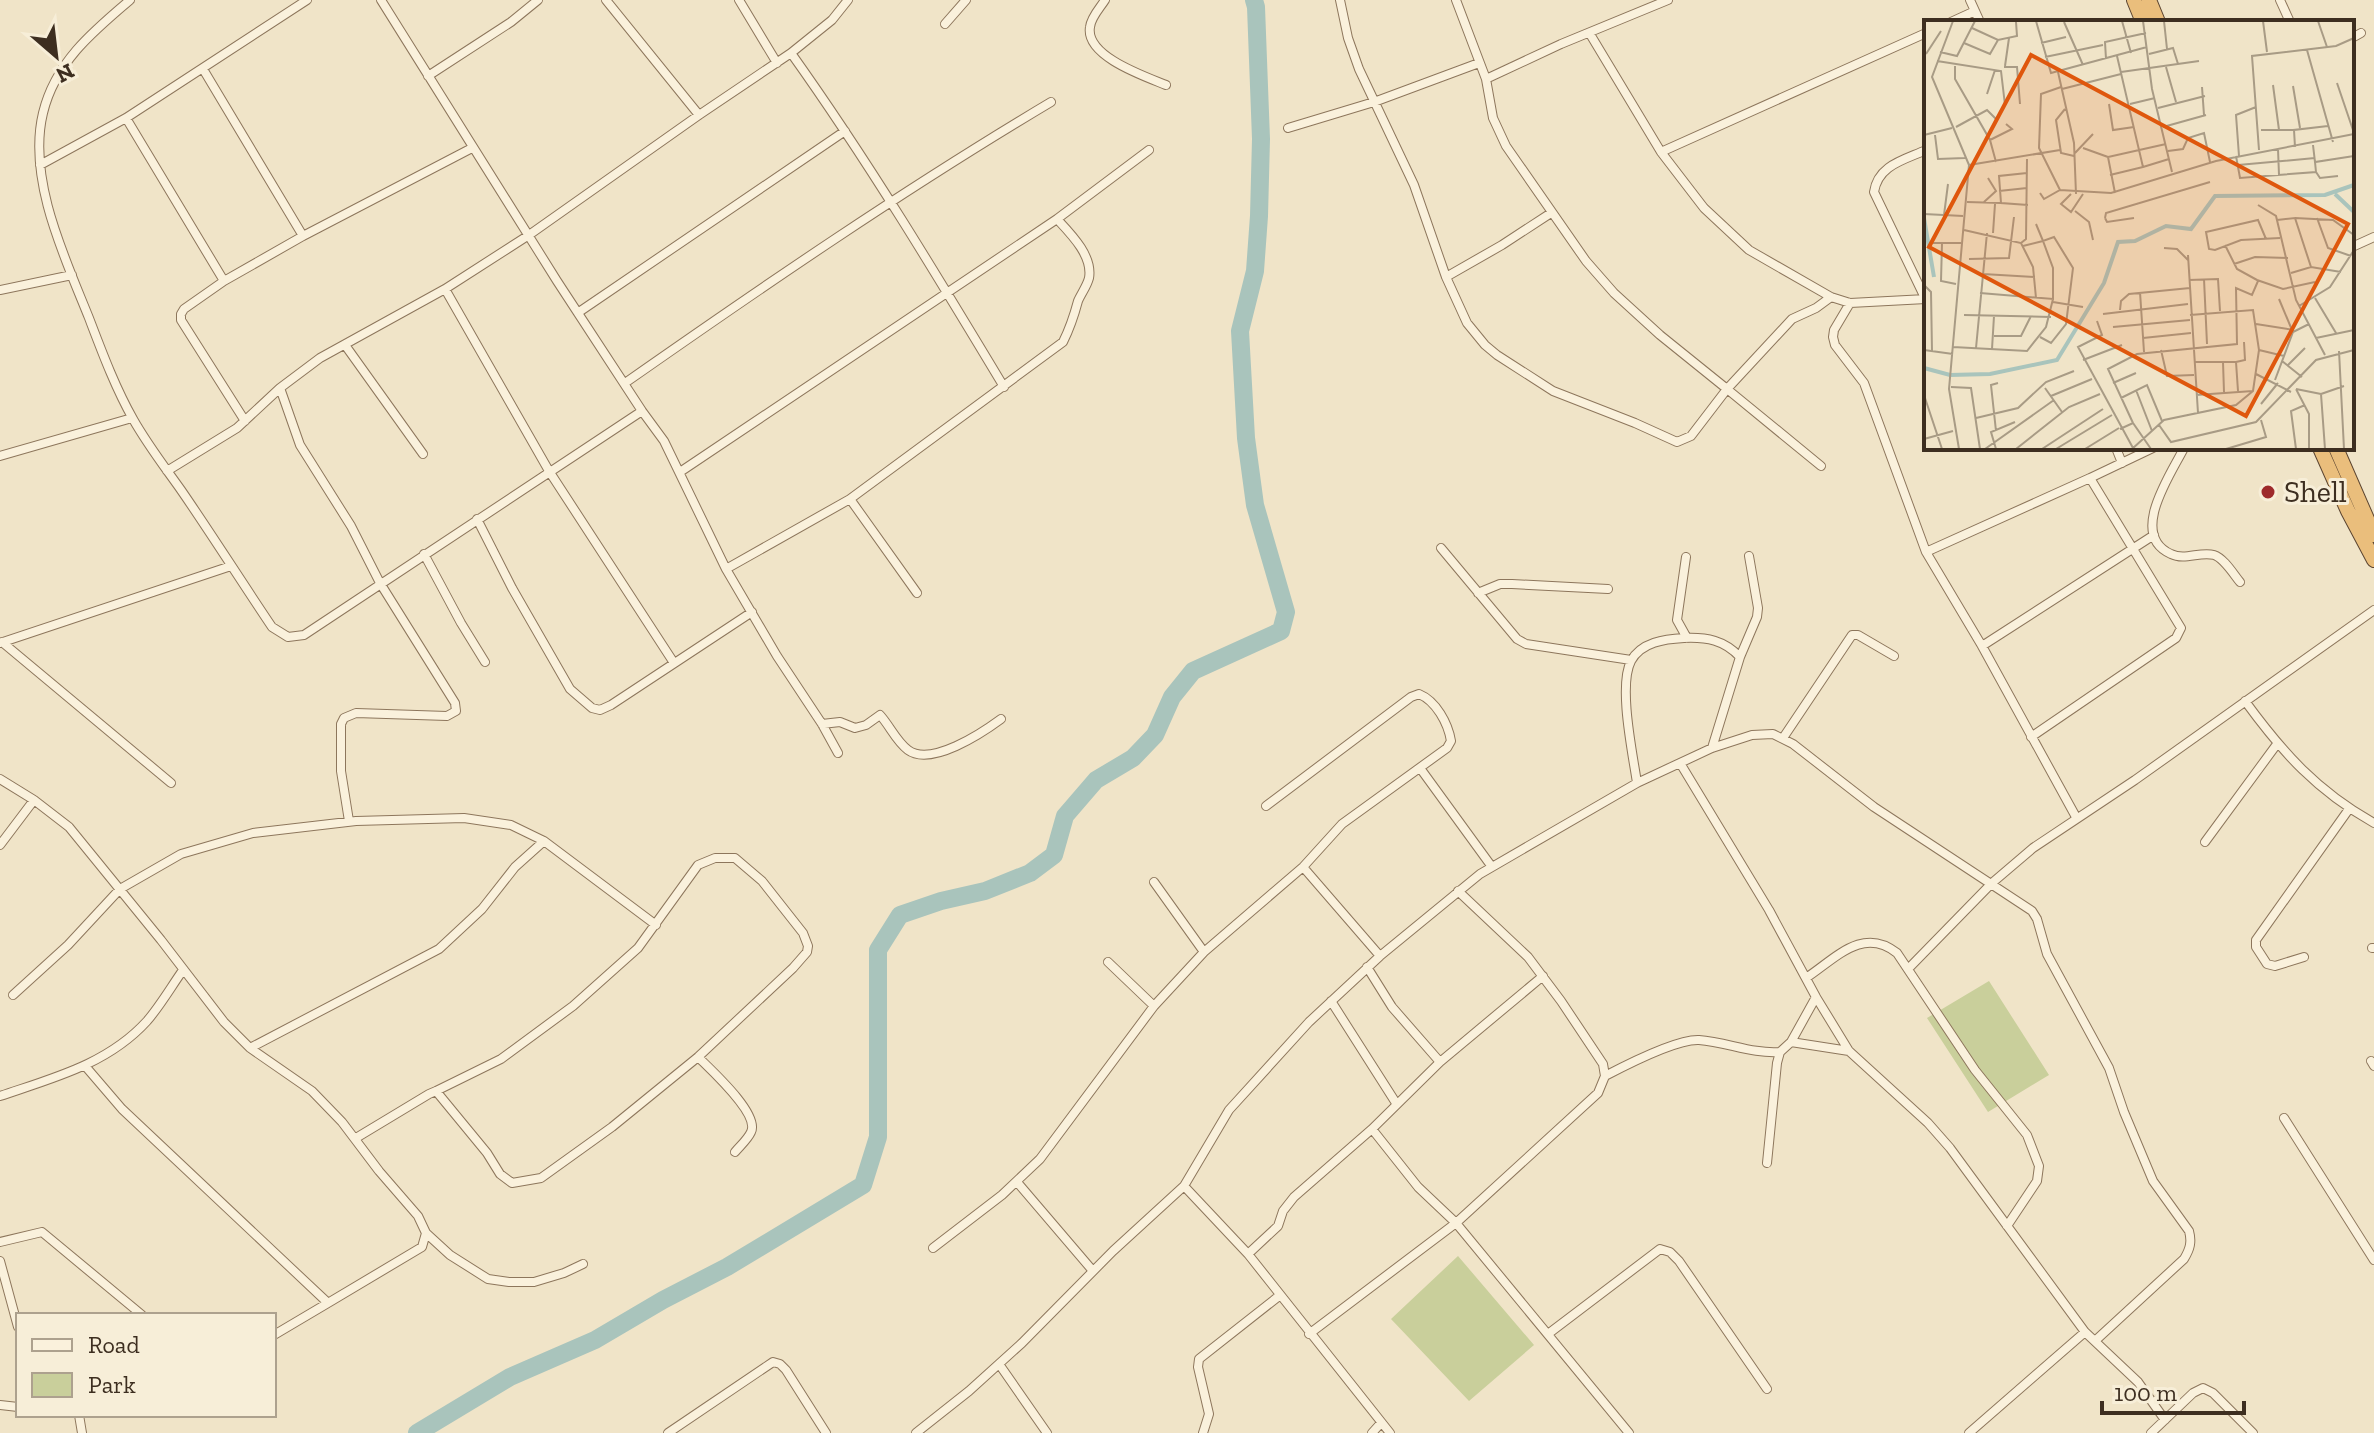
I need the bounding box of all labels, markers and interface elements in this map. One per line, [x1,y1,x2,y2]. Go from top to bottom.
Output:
north arrow [16,16,96,96]
inset map [1924,20,2354,450]
text: N [51,57,79,89]
place label: Shell [2284,474,2347,510]
marker: Shell [2259,483,2277,501]
legend [16,1313,276,1417]
text: Road [88,1330,140,1359]
scale bar [2102,1365,2244,1415]
text: Park [88,1370,136,1399]
text: 100 m [2114,1378,2177,1407]

